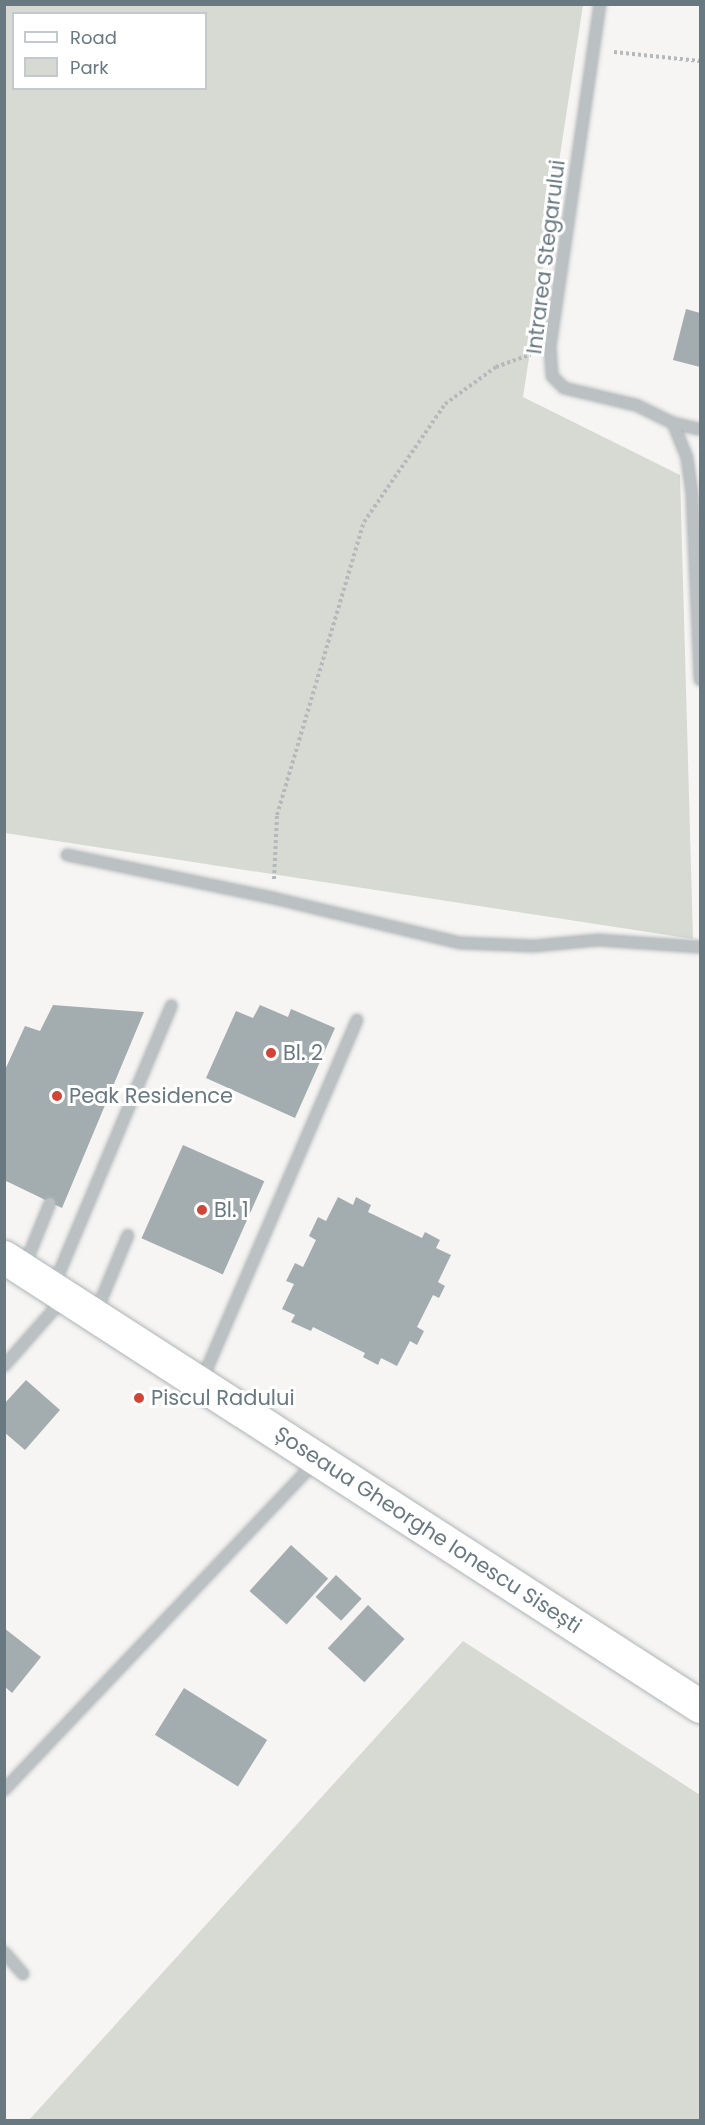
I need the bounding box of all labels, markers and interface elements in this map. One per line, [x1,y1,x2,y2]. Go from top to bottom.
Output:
legend [12,12,207,90]
text: Road [70,25,117,50]
text: Park [70,55,109,80]
street label: Intrarea Stegarului [522,159,570,355]
place label: Bl. 2 [283,1040,323,1066]
marker: Bl. 2 [264,1046,278,1060]
place label: Peak Residence [69,1083,233,1109]
marker: Peak Residence [50,1089,64,1103]
place label: Bl. 1 [214,1197,249,1223]
marker: Bl. 1 [195,1203,209,1217]
place label: Piscul Radului [151,1385,295,1411]
marker: Piscul Radului [132,1391,146,1405]
street label: Șoseaua Gheorghe Ionescu Sisești [270,1421,586,1639]

